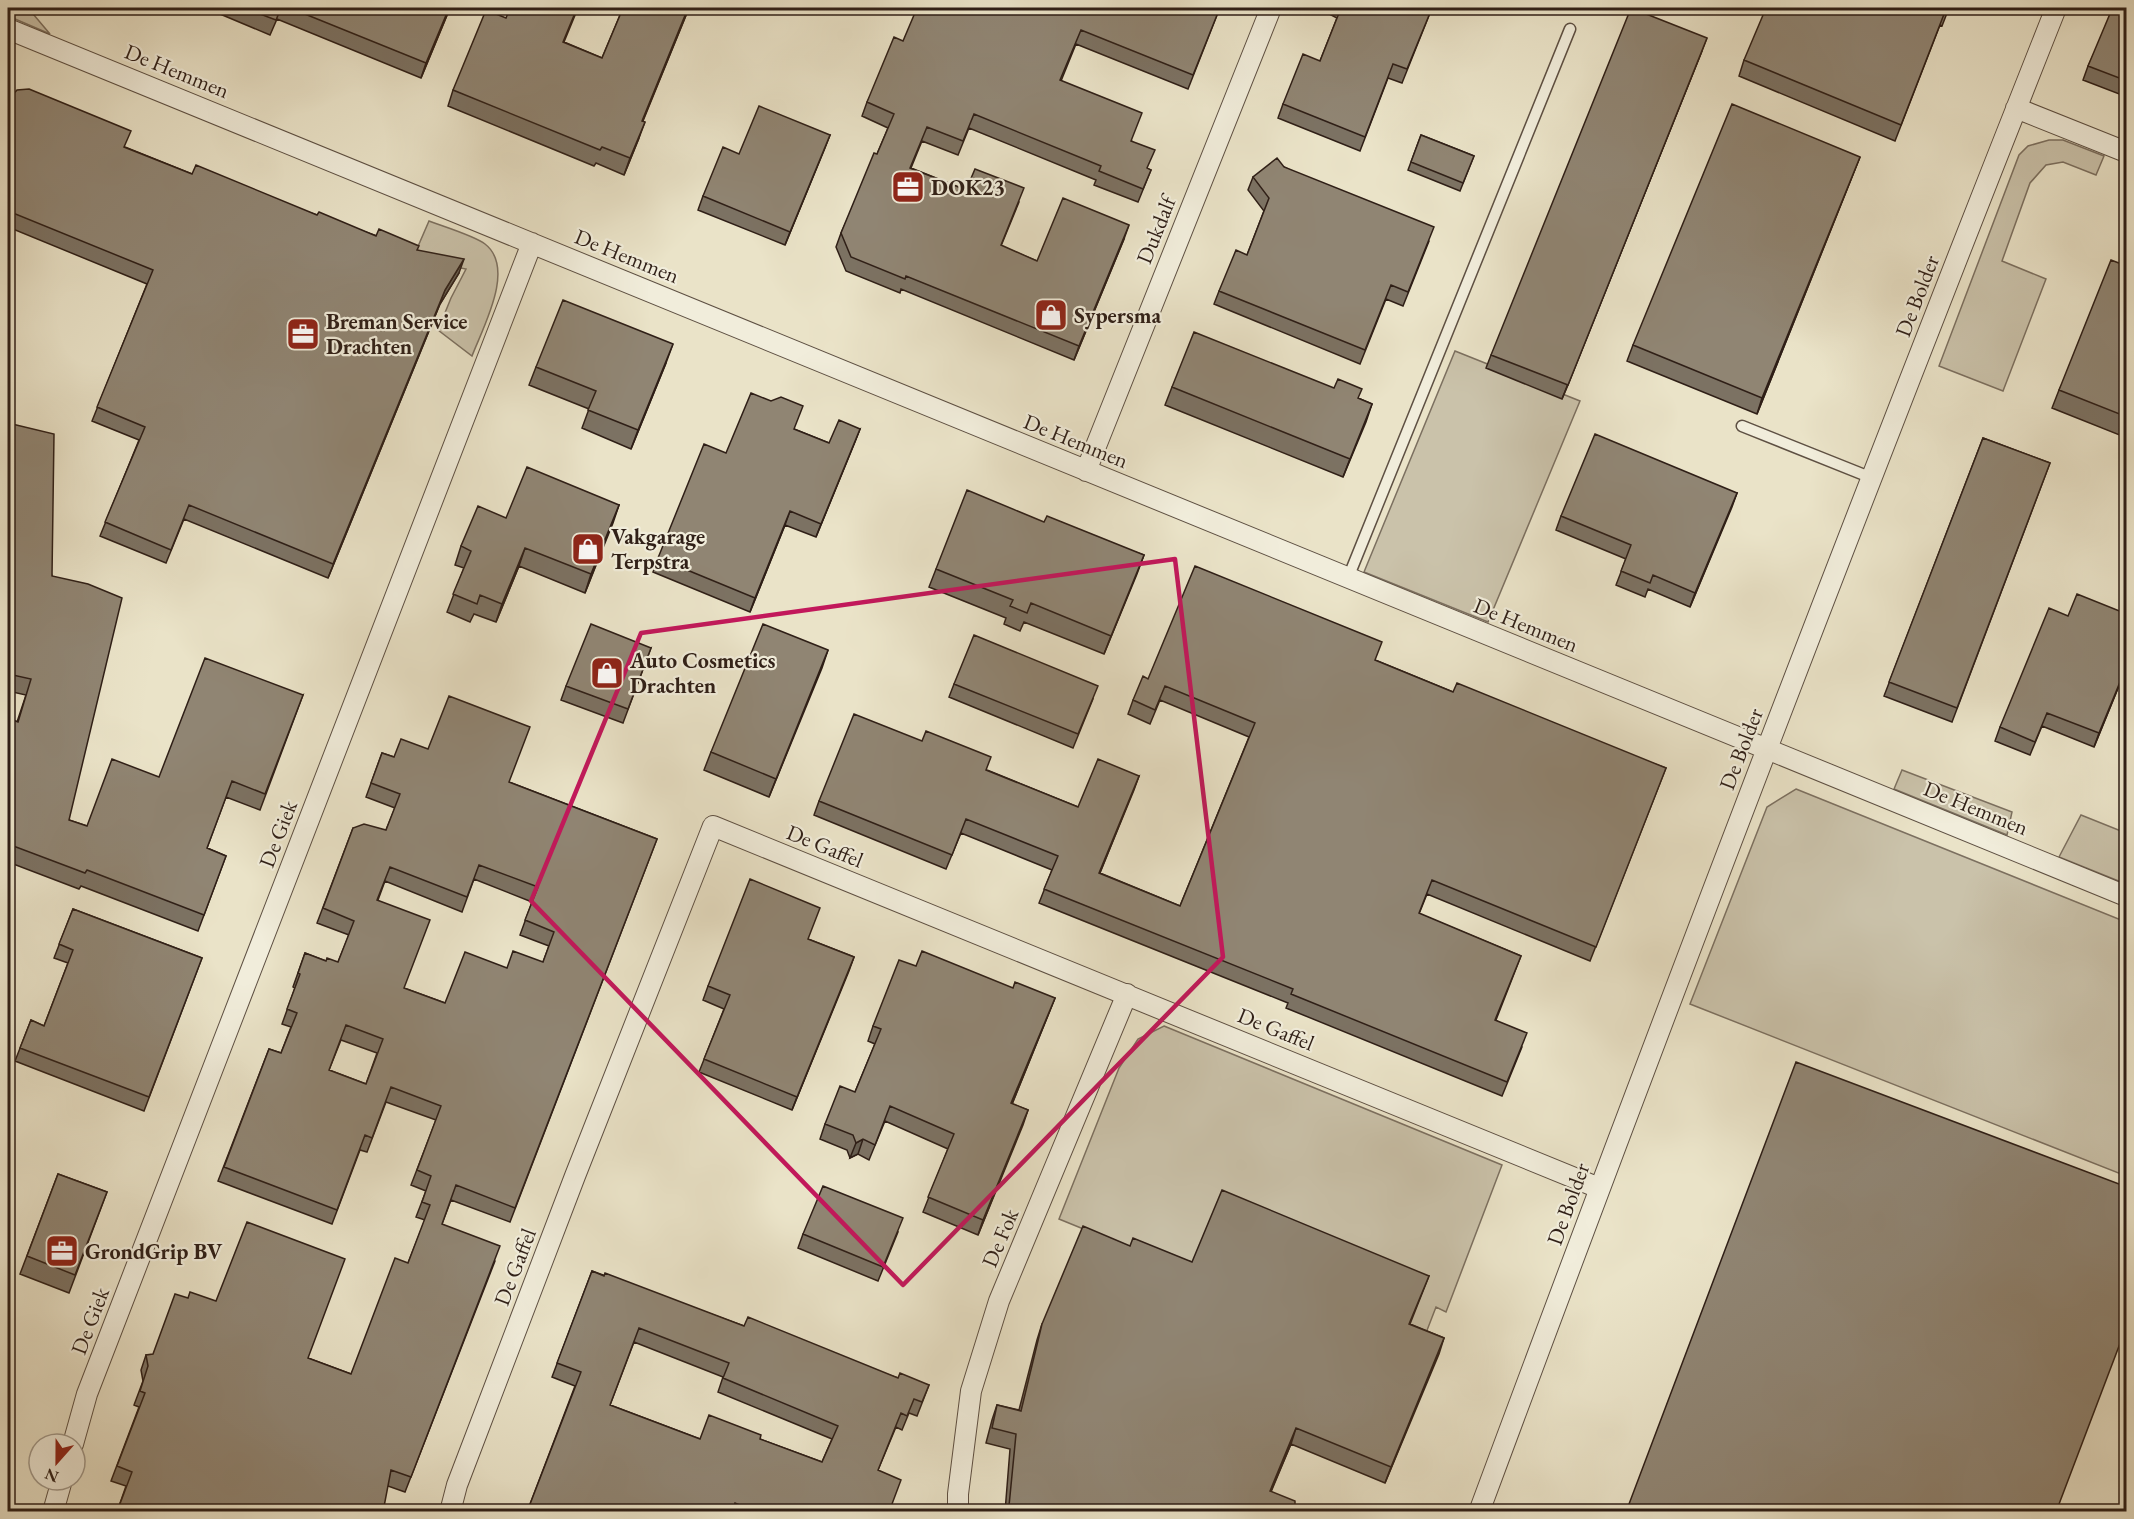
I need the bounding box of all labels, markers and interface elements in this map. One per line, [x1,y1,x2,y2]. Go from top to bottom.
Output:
street label: De Hemmen [120,37,234,105]
office icon: DOK23 [890,169,926,205]
place label: DOK23 [931,173,1005,202]
street label: Dukdalf [1129,189,1184,268]
street label: De Hemmen [570,222,684,290]
street label: De Bolder [1888,250,1946,341]
shop icon: Sypersma [1033,297,1069,333]
place label: Sypersma [1074,301,1162,330]
place label: Breman Service Drachten [326,307,468,361]
office icon: Breman Service Drachten [285,316,321,352]
street label: De Hemmen [1019,407,1133,475]
place label: Vakgarage Terpstra [611,522,705,576]
shop icon: Vakgarage Terpstra [570,531,606,567]
street label: De Hemmen [1469,591,1583,659]
place label: Auto Cosmetics Drachten [629,646,776,700]
shop icon: Auto Cosmetics Drachten [589,655,625,691]
street label: De Bolder [1712,703,1770,794]
street label: De Hemmen [1919,774,2033,842]
street label: De Giek [252,796,304,872]
street label: De Gaffel [782,818,868,874]
street label: De Gaffel [1233,1001,1319,1057]
street label: De Bolder [1540,1158,1596,1249]
street label: De Fok [975,1204,1026,1272]
street label: De Gaffel [487,1224,543,1310]
office icon: GrondGrip BV [44,1233,80,1269]
place label: GrondGrip BV [85,1237,223,1266]
street label: De Giek [64,1283,116,1359]
north arrow [27,1432,87,1492]
text: N [42,1463,62,1488]

